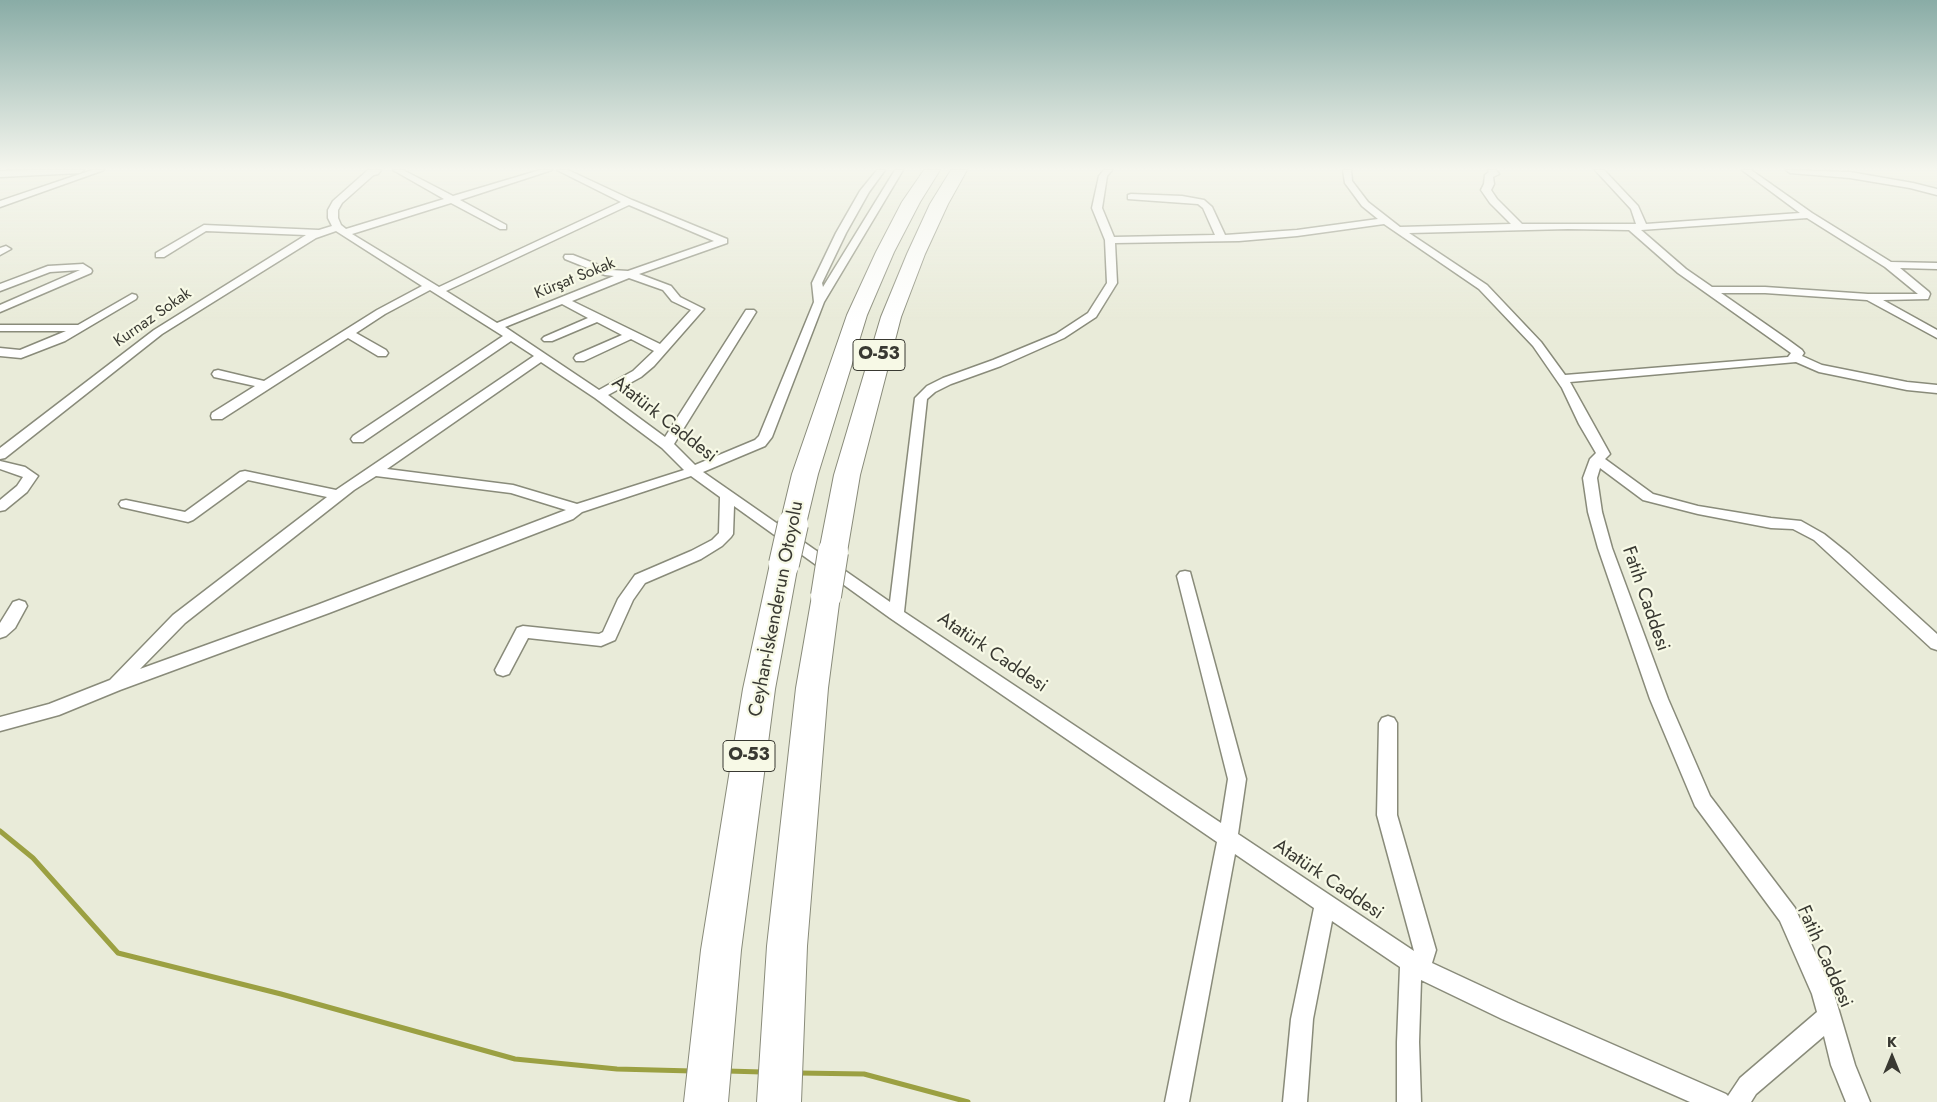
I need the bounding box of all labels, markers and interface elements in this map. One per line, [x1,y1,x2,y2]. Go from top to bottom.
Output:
street label: Kürşat Sokak [532,254,618,304]
street label: Kurnaz Sokak [111,284,195,352]
road number: O-53 [853,340,905,370]
street label: Atatürk Caddesi [607,372,721,468]
street label: Ceyhan-İskenderun Otoyolu [745,499,809,719]
street label: Fatih Caddesi [1616,544,1674,654]
street label: Atatürk Caddesi [933,608,1051,698]
road number: O-53 [723,740,775,771]
street label: Atatürk Caddesi [1269,835,1387,925]
street label: Fatih Caddesi [1791,902,1857,1012]
north arrow [1867,1032,1917,1082]
text: K [1887,1032,1897,1052]

